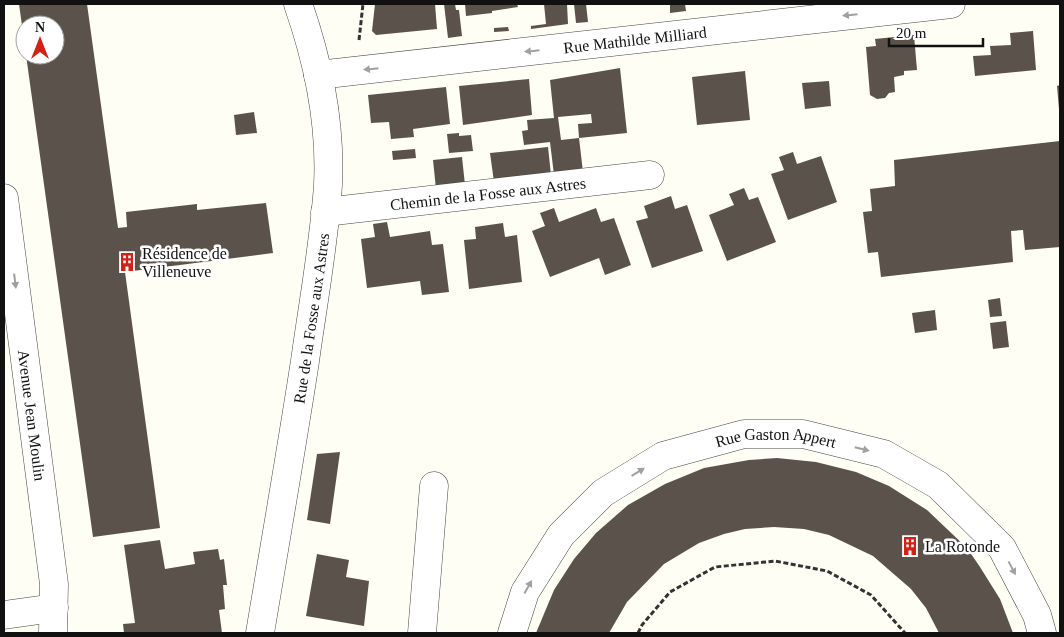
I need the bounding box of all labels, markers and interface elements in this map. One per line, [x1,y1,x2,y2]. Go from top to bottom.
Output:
one-way arrow [842,11,858,19]
north arrow [15,15,65,65]
scale bar [889,15,983,47]
text: N [35,20,45,35]
street label: Rue Mathilde Milliard [563,23,708,56]
text: 20 m [896,25,927,41]
one-way arrow [524,47,540,55]
one-way arrow [363,65,379,73]
street label: Chemin de la Fosse aux Astres [389,174,587,214]
street label: Rue de la Fosse aux Astres [290,232,332,405]
place label: Résidence de Villeneuve [142,245,227,280]
building icon: Résidence de Villeneuve [116,251,138,273]
one-way arrow [11,273,19,289]
street label: Avenue Jean Moulin [15,349,49,482]
street label: Rue Gaston Appert [713,426,839,451]
one-way arrow [854,445,869,453]
one-way arrow [632,467,645,476]
building icon: La Rotonde [899,535,921,557]
place label: La Rotonde [925,538,1000,555]
one-way arrow [1008,561,1017,575]
one-way arrow [524,581,533,594]

